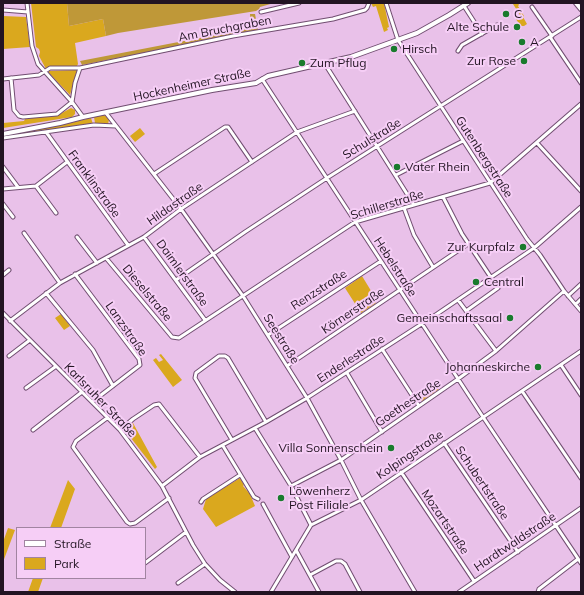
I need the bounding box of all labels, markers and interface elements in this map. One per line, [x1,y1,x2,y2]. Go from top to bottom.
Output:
place label: C [514,7,522,21]
marker: C [501,9,511,19]
street label: Am Bruchgraben [177,13,273,45]
place label: Alte Schule [447,20,509,34]
marker: Alte Schule [512,22,522,32]
place label: A [530,35,539,49]
marker: A [517,37,527,47]
place label: Hirsch [402,42,437,56]
marker: Hirsch [389,44,399,54]
place label: Zur Rose [467,54,516,68]
place label: Zum Pflug [310,56,367,70]
marker: Zur Rose [519,56,529,66]
marker: Zum Pflug [297,58,307,68]
street label: Hockenheimer Straße [132,66,252,104]
street label: Gutenbergstraße [452,114,516,200]
street label: Schulstraße [340,115,404,163]
street label: Franklinstraße [65,147,123,221]
place label: Vater Rhein [405,160,470,174]
marker: Vater Rhein [392,162,402,172]
street label: Hildastraße [144,179,206,229]
street label: Schillerstraße [349,187,425,223]
street label: Hebelstraße [370,235,420,299]
street label: Daimlerstraße [153,237,211,309]
place label: Zur Kurpfalz [447,240,515,254]
marker: Zur Kurpfalz [518,242,528,252]
street label: Dieselstraße [119,262,175,324]
street label: Renzstraße [288,267,350,313]
place label: Central [484,275,524,289]
marker: Central [471,277,481,287]
street label: Körnerstraße [319,285,387,337]
street label: Lanzstraße [102,299,150,359]
street label: Seestraße [260,311,302,367]
place label: Gemeinschaftssaal [396,311,502,325]
marker: Gemeinschaftssaal [505,313,515,323]
street label: Enderlestraße [315,332,387,386]
street label: Karlsruher Straße [61,360,139,440]
place label: Johanneskirche [446,360,530,374]
marker: Johanneskirche [533,362,543,372]
street label: Goethestraße [373,376,443,430]
street label: Kolpingstraße [374,427,446,483]
place label: Villa Sonnenschein [278,441,383,455]
marker: Villa Sonnenschein [386,443,396,453]
street label: Schubertstraße [452,443,512,523]
place label: Löwenherz Post Filiale [289,484,350,512]
street label: Mozartstraße [418,487,472,557]
marker: Löwenherz Post Filiale [276,493,286,503]
street label: Hardtwaldstraße [471,509,559,575]
legend [16,527,146,579]
text: Straße [54,536,91,551]
text: Park [54,556,79,571]

